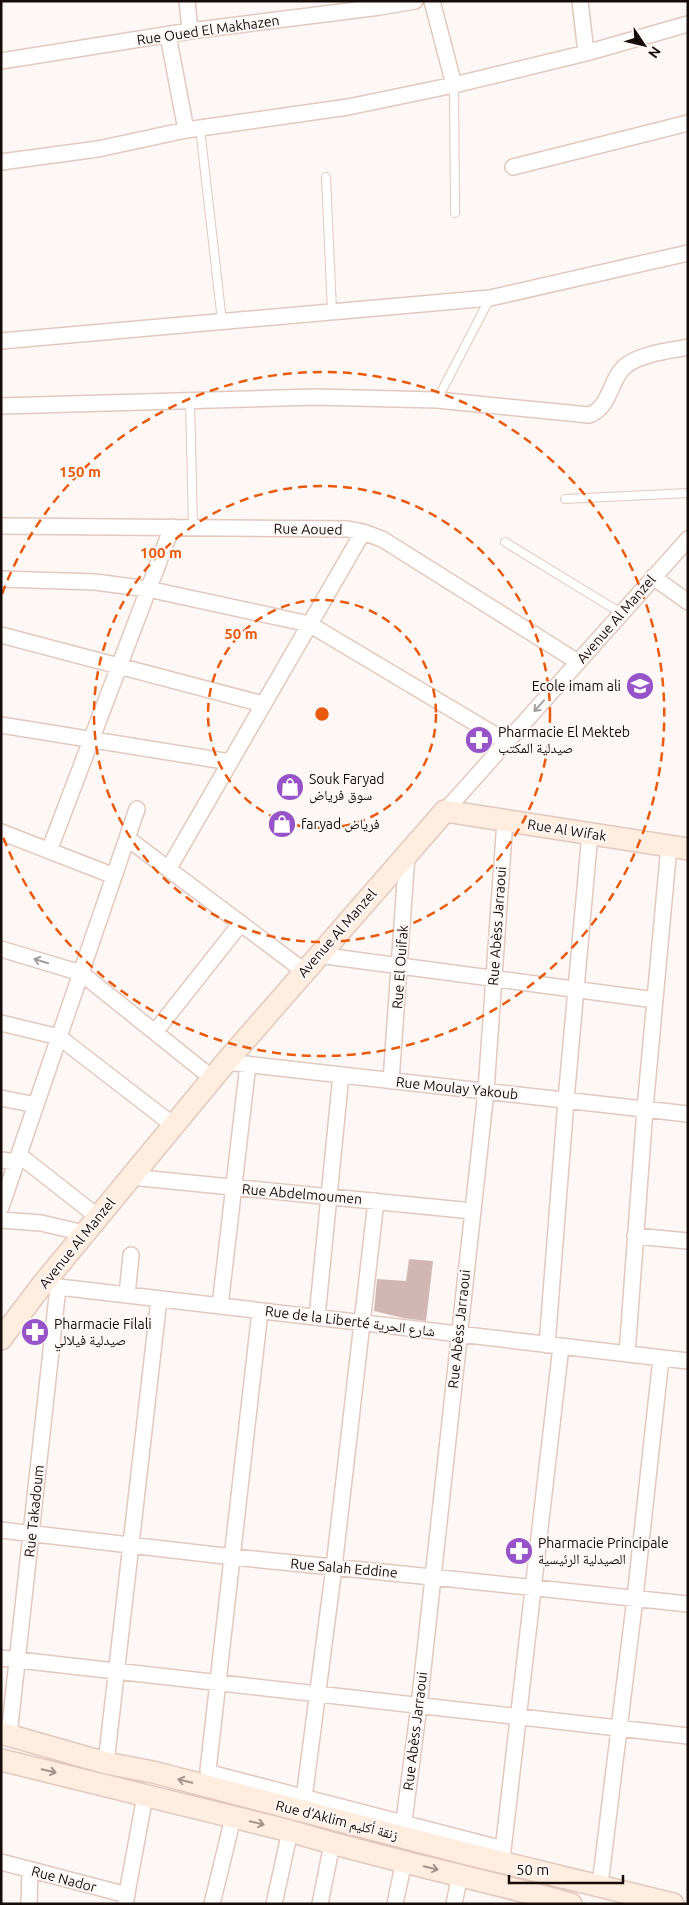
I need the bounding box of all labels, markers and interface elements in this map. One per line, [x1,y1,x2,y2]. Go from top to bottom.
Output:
street label: Rue Oued El Makhazen [136,12,280,48]
north arrow [619,20,669,70]
text: N [645,44,664,61]
text: 150 m [59,463,101,480]
street label: Rue Aoued [273,520,343,538]
text: 100 m [140,544,182,561]
street label: Avenue Al Manzel [573,571,659,666]
text: 50 m [224,625,258,642]
school or university icon: Ecole imam ali [625,671,655,701]
place label: Ecole imam ali [532,678,621,694]
one-way arrow [533,699,545,712]
centre of rings [313,705,331,723]
place label: Pharmacie El Mekteb صيدلية المكتب [498,724,630,756]
pharmacy icon: Pharmacie El Mekteb صيدلية المكتب [464,725,494,755]
place label: Souk Faryad سوق فرياض [309,771,385,804]
shop icon: Souk Faryad سوق فرياض [275,772,305,802]
shop icon: faryad فرياض [267,809,297,839]
place label: faryad فرياض [301,816,380,833]
street label: Rue Al Wifak [526,816,608,844]
street label: Rue Abèss Jarraoui [485,866,509,986]
street label: Avenue Al Manzel [294,885,380,980]
street label: Rue El Ouifak [389,924,411,1010]
one-way arrow [34,955,50,965]
street label: Rue Moulay Yakoub [395,1074,519,1102]
street label: Rue Abdelmoumen [241,1181,363,1207]
street label: Avenue Al Manzel [36,1194,118,1291]
street label: Rue Abèss Jarraoui [445,1269,473,1389]
street label: Rue de la Liberté شارع الحرية [264,1303,436,1341]
place label: Pharmacie Filali صيدلية فيلالي [54,1316,152,1352]
pharmacy icon: Pharmacie Filali صيدلية فيلالي [20,1317,50,1347]
street label: Rue Takadoum [21,1464,47,1558]
place label: Pharmacie Principale الصيدلية الرئيسية [538,1535,669,1568]
pharmacy icon: Pharmacie Principale الصيدلية الرئيسية [504,1536,534,1566]
street label: Rue Salah Eddine [290,1555,398,1581]
street label: Rue Abèss Jarraoui [400,1671,430,1791]
one-way arrow [40,1767,56,1776]
one-way arrow [177,1775,193,1785]
street label: Rue d’Aklim زنقة أكليم [274,1797,400,1845]
one-way arrow [249,1819,265,1828]
scale bar [509,1852,623,1884]
text: 50 m [516,1861,549,1878]
street label: Rue Nador [30,1863,99,1896]
one-way arrow [423,1864,439,1873]

